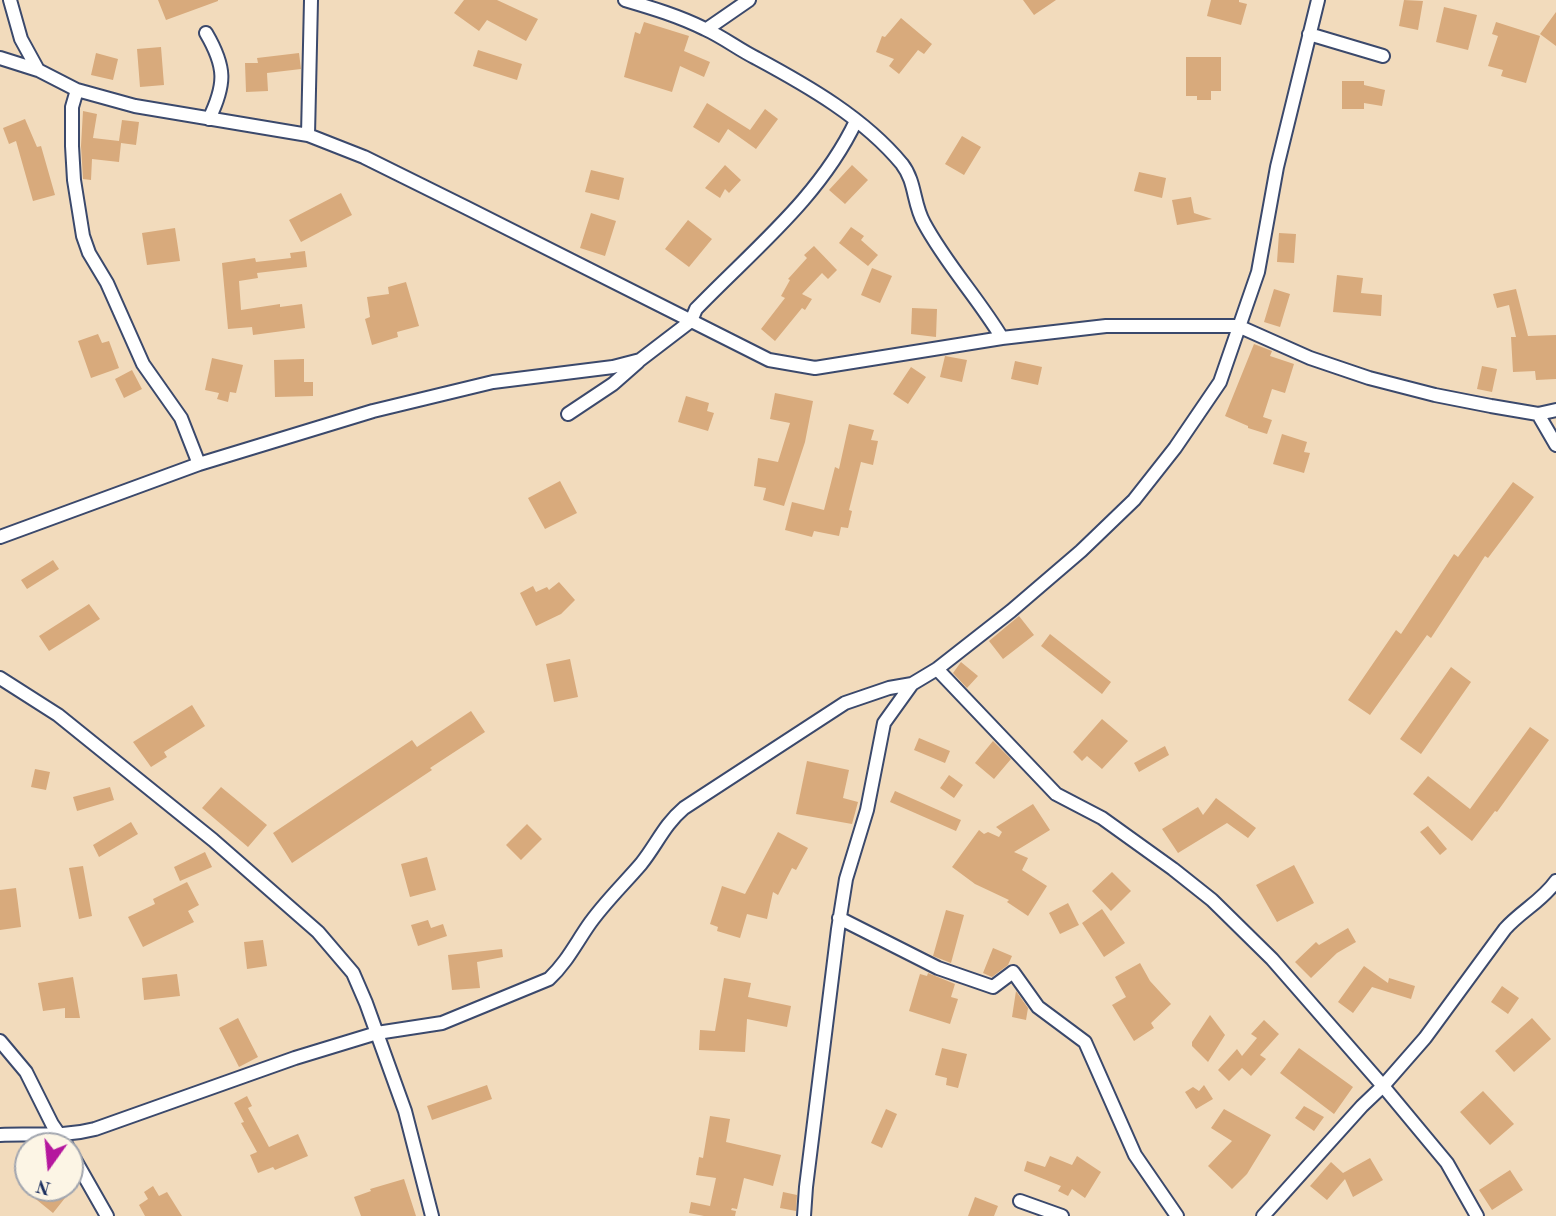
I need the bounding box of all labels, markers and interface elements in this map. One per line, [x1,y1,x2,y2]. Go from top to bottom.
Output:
north arrow [14,1132,84,1202]
text: N [34,1175,53,1197]

